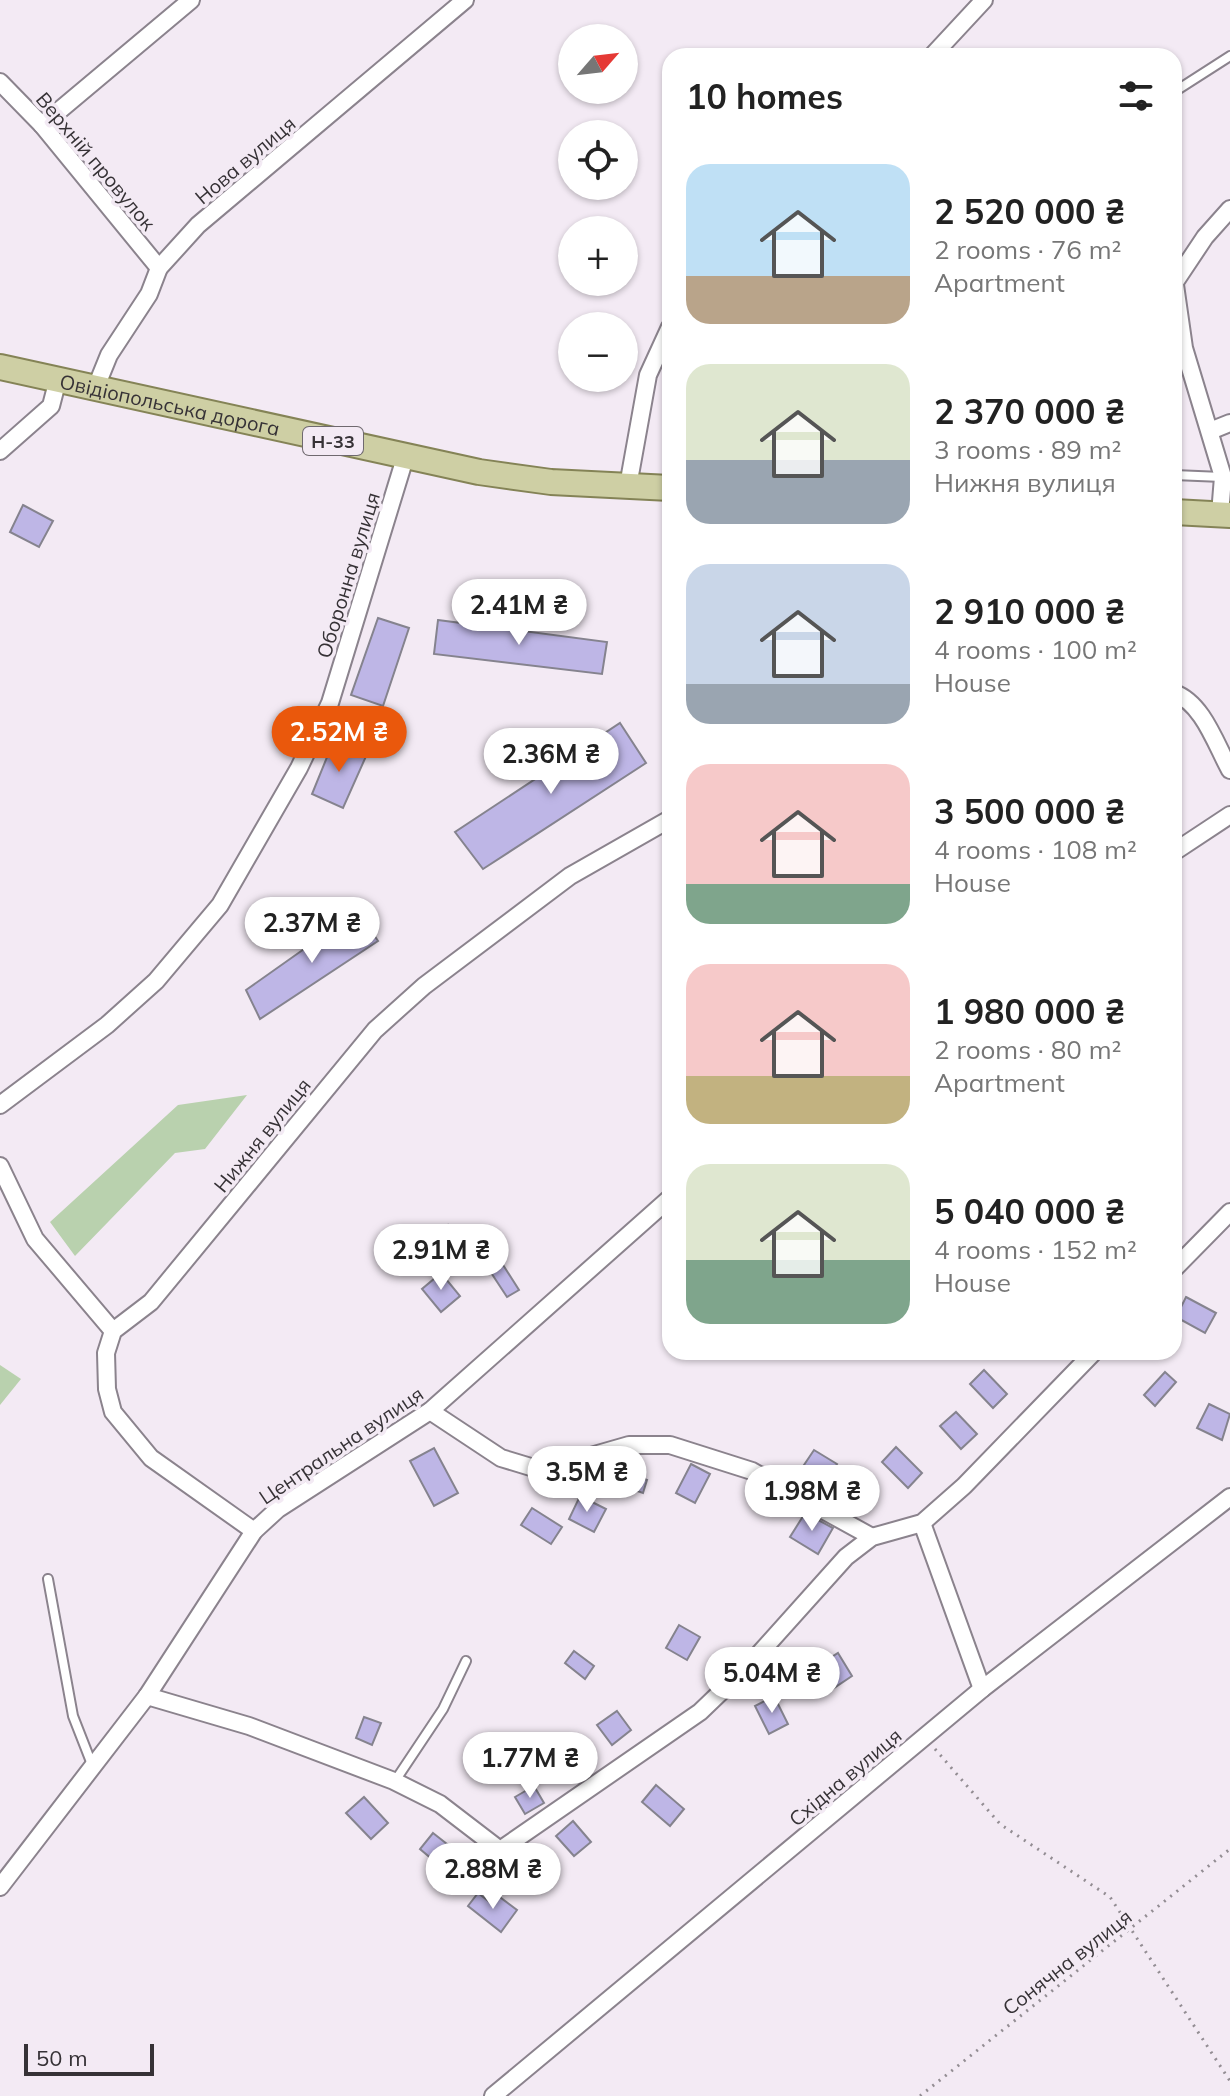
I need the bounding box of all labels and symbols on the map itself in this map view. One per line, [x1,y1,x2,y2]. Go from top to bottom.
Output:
north arrow [558,24,638,104]
street label: Верхній провулок [31,87,161,235]
street label: Нова вулиця [190,111,300,209]
street label: Овідіопольська дорога [58,368,282,440]
road number: Н-33 [303,427,363,455]
street label: Оборонна вулиця [311,489,385,661]
pin: 2.41M ₴ [445,579,593,647]
pin: 2.52M ₴ [265,706,413,774]
pin: 2.36M ₴ [477,728,625,796]
pin: 2.37M ₴ [238,897,386,965]
street label: Нижня вулиця [208,1073,316,1197]
pin: 2.91M ₴ [367,1224,515,1292]
street label: Центральна вулиця [254,1381,428,1509]
pin: 3.5M ₴ [522,1446,652,1514]
pin: 1.98M ₴ [738,1465,886,1533]
pin: 5.04M ₴ [698,1647,846,1715]
street label: Східна вулиця [784,1723,906,1831]
pin: 1.77M ₴ [456,1732,604,1800]
pin: 2.88M ₴ [419,1843,567,1911]
street label: Сонячна вулиця [997,1904,1137,2020]
scale bar [24,2040,154,2076]

